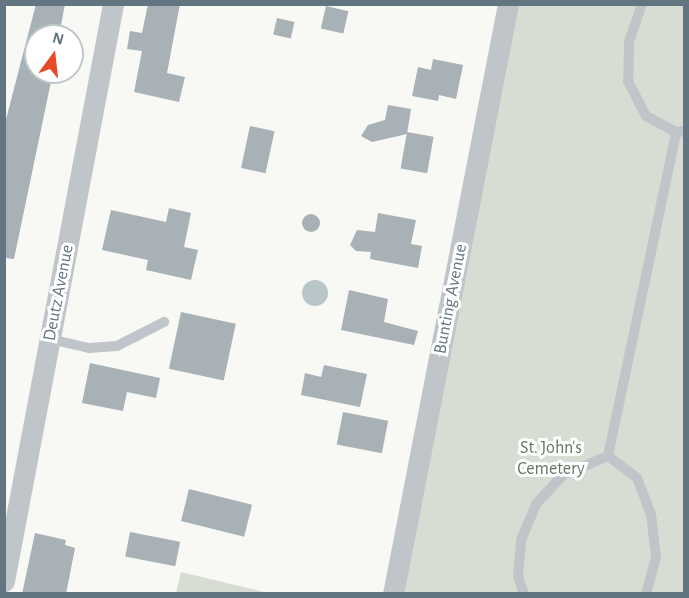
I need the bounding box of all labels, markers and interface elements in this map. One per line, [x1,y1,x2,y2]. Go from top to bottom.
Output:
north arrow [24,24,84,84]
text: N [51,29,66,48]
street label: Bunting Avenue [430,242,472,356]
street label: Deutz Avenue [39,243,79,343]
park label: St. John's Cemetery [517,438,585,480]

